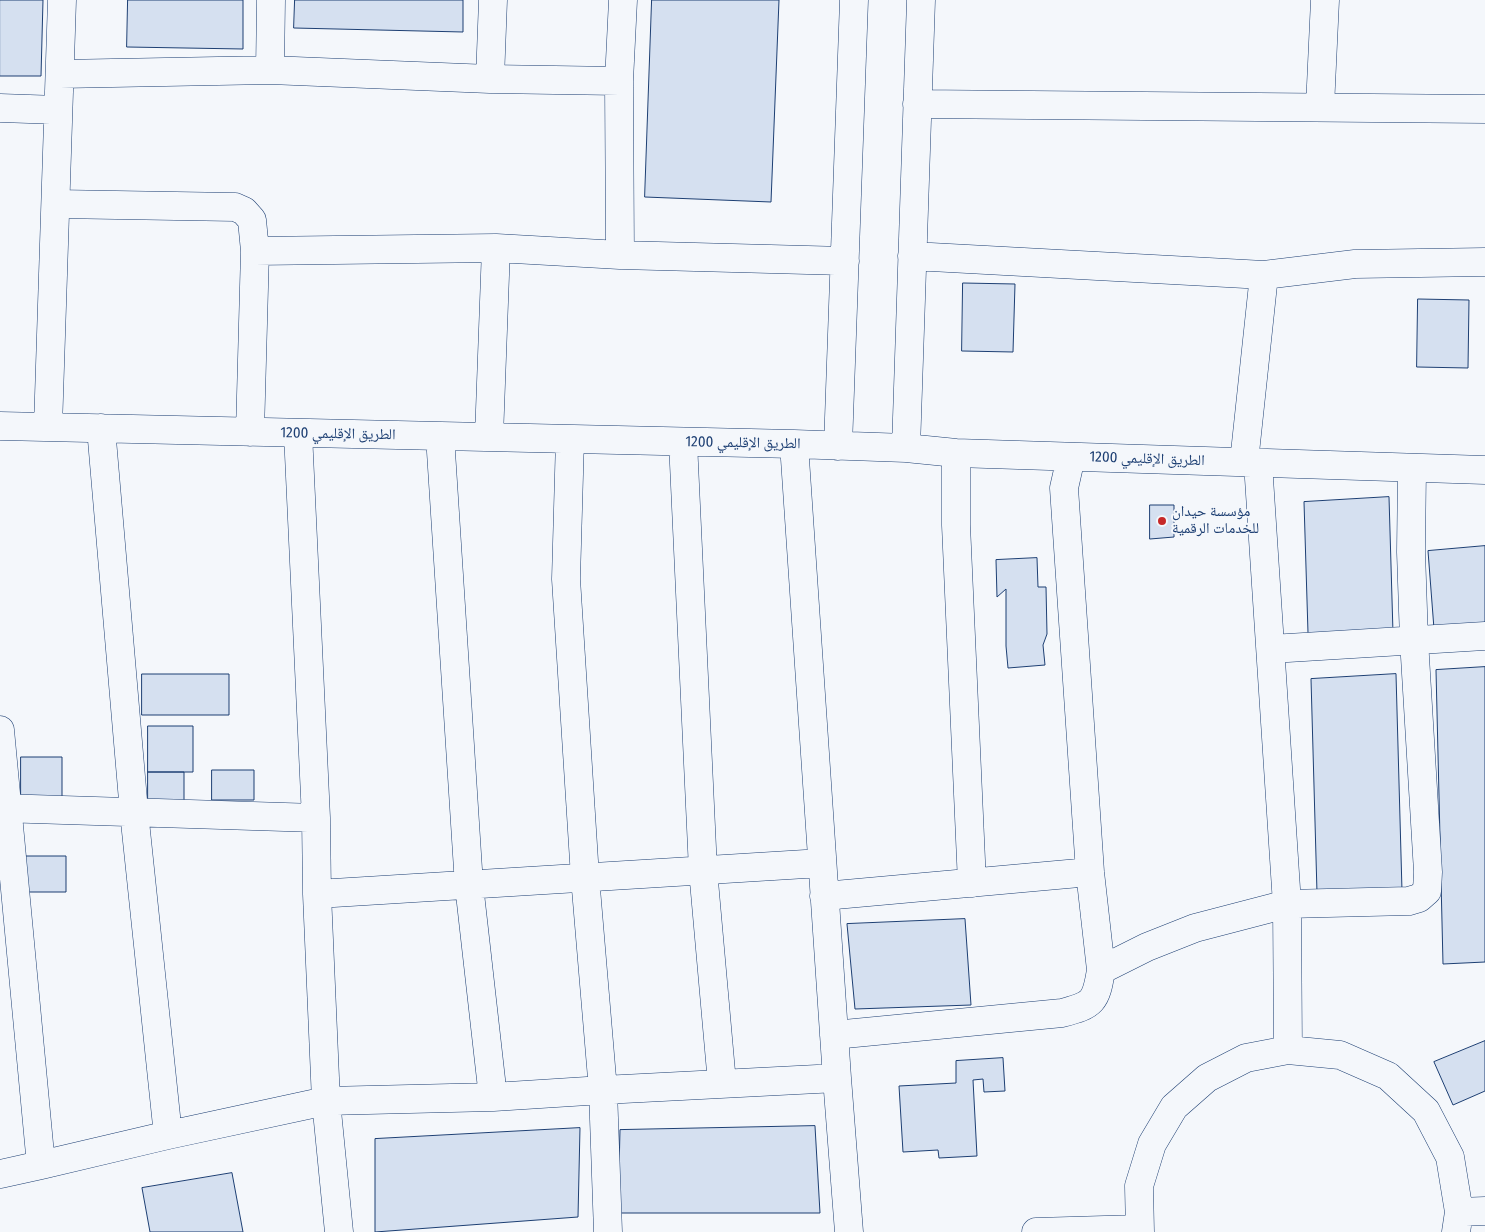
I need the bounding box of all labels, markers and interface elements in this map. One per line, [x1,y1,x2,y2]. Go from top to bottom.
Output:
street label: الطريق الإقليمي 1200 [280,424,396,444]
street label: الطريق الإقليمي 1200 [685,433,801,453]
street label: الطريق الإقليمي 1200 [1089,448,1205,470]
place label: مؤسسة حيدان للخدمات الرقمية [1172,503,1259,538]
marker: مؤسسة حيدان للخدمات الرقمية [1156,515,1168,527]

